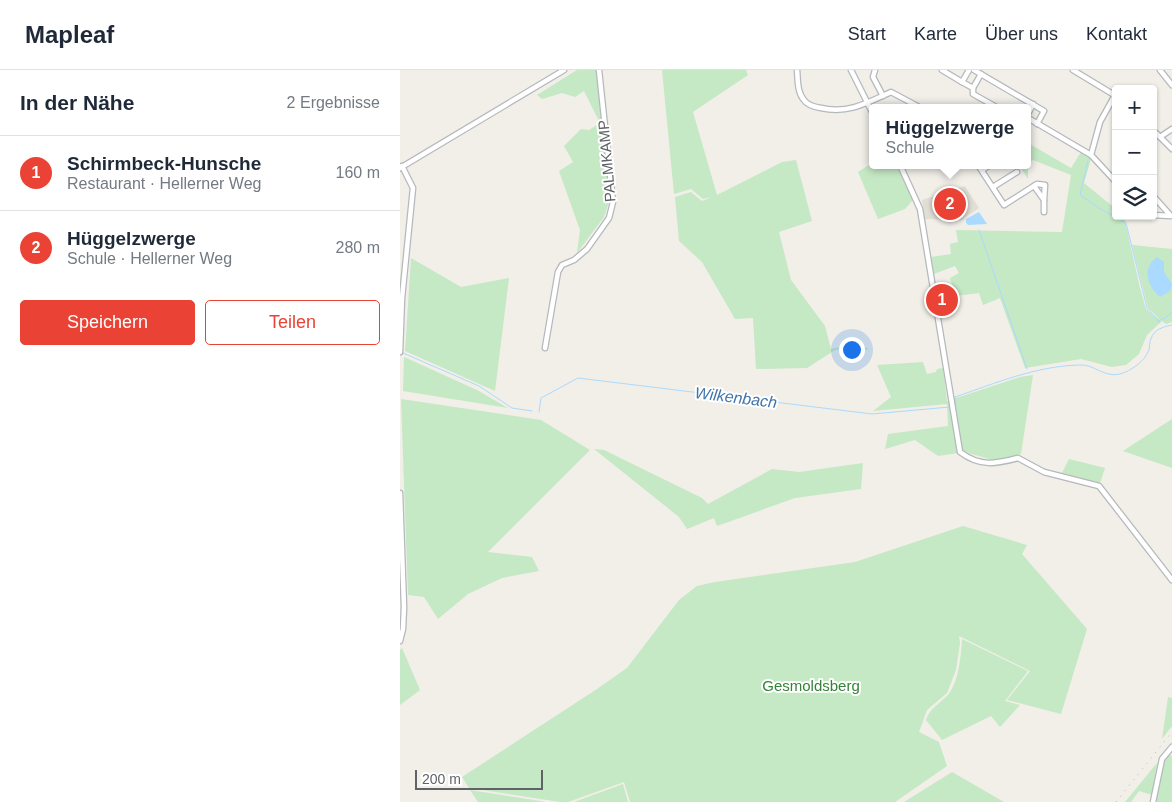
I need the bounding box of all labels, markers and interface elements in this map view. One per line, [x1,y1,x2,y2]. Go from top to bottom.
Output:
text: Mapleaf [25,21,114,48]
text: Start [848,24,886,44]
text: Karte [914,24,957,44]
text: Über uns [985,24,1058,44]
text: Kontakt [1086,24,1147,44]
map controls [1112,85,1157,220]
button: + [1112,85,1157,130]
text: In der Nähe [20,91,134,114]
text: 2 Ergebnisse [287,94,380,111]
popup [869,104,1031,169]
text: Hüggelzwerge [886,117,1014,138]
street label: PALMKAMP [594,119,619,203]
button: − [1112,130,1157,175]
text: Schule [886,139,935,156]
text: Schirmbeck-Hunsche [67,153,261,174]
text: 1 [32,164,40,181]
text: 160 m [336,164,380,181]
text: Restaurant · Hellerner Weg [67,175,261,192]
button: layers [1112,175,1157,220]
pin: 2 [934,185,966,223]
text: Hüggelzwerge [67,228,196,249]
text: 2 [32,239,40,256]
text: 280 m [336,239,380,256]
text: Schule · Hellerner Weg [67,250,232,267]
pin: 1 [926,281,958,319]
button: Speichern [20,300,195,345]
button: Teilen [205,300,380,345]
your location [839,337,865,363]
water label: Wilkenbach [694,384,778,411]
park label: Gesmoldsberg [762,677,860,694]
scale bar [415,767,542,790]
text: 200 m [422,771,461,787]

